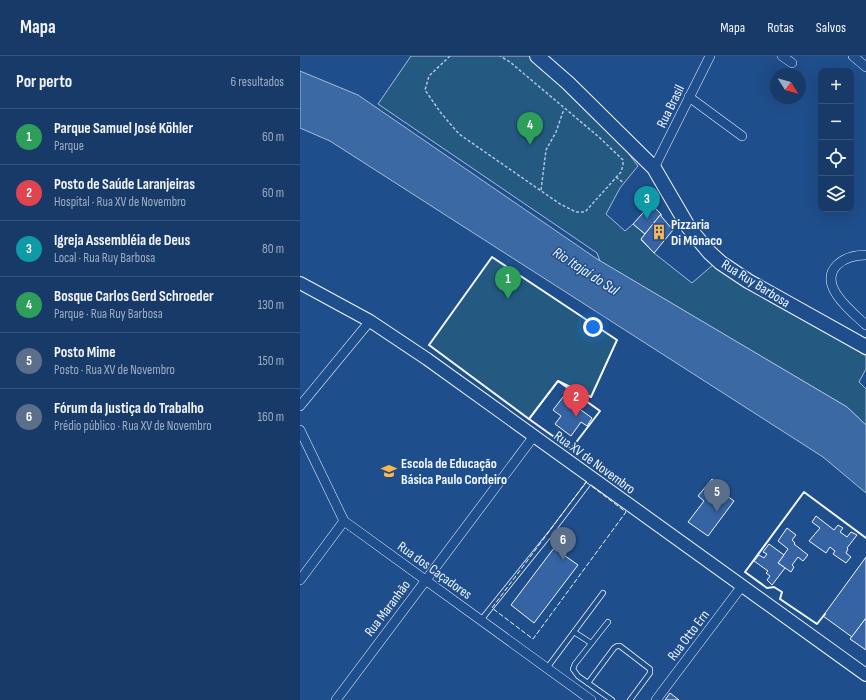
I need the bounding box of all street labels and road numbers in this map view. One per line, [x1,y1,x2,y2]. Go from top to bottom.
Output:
street label: Rua Brasil [653,82,688,130]
street label: Rua Ruy Barbosa [718,256,793,311]
street label: Rua XV de Novembro [551,427,639,498]
street label: Rua dos Caçadores [394,538,475,603]
street label: Rua Maranhão [361,577,414,640]
street label: Rua Otto Ern [664,607,713,664]

